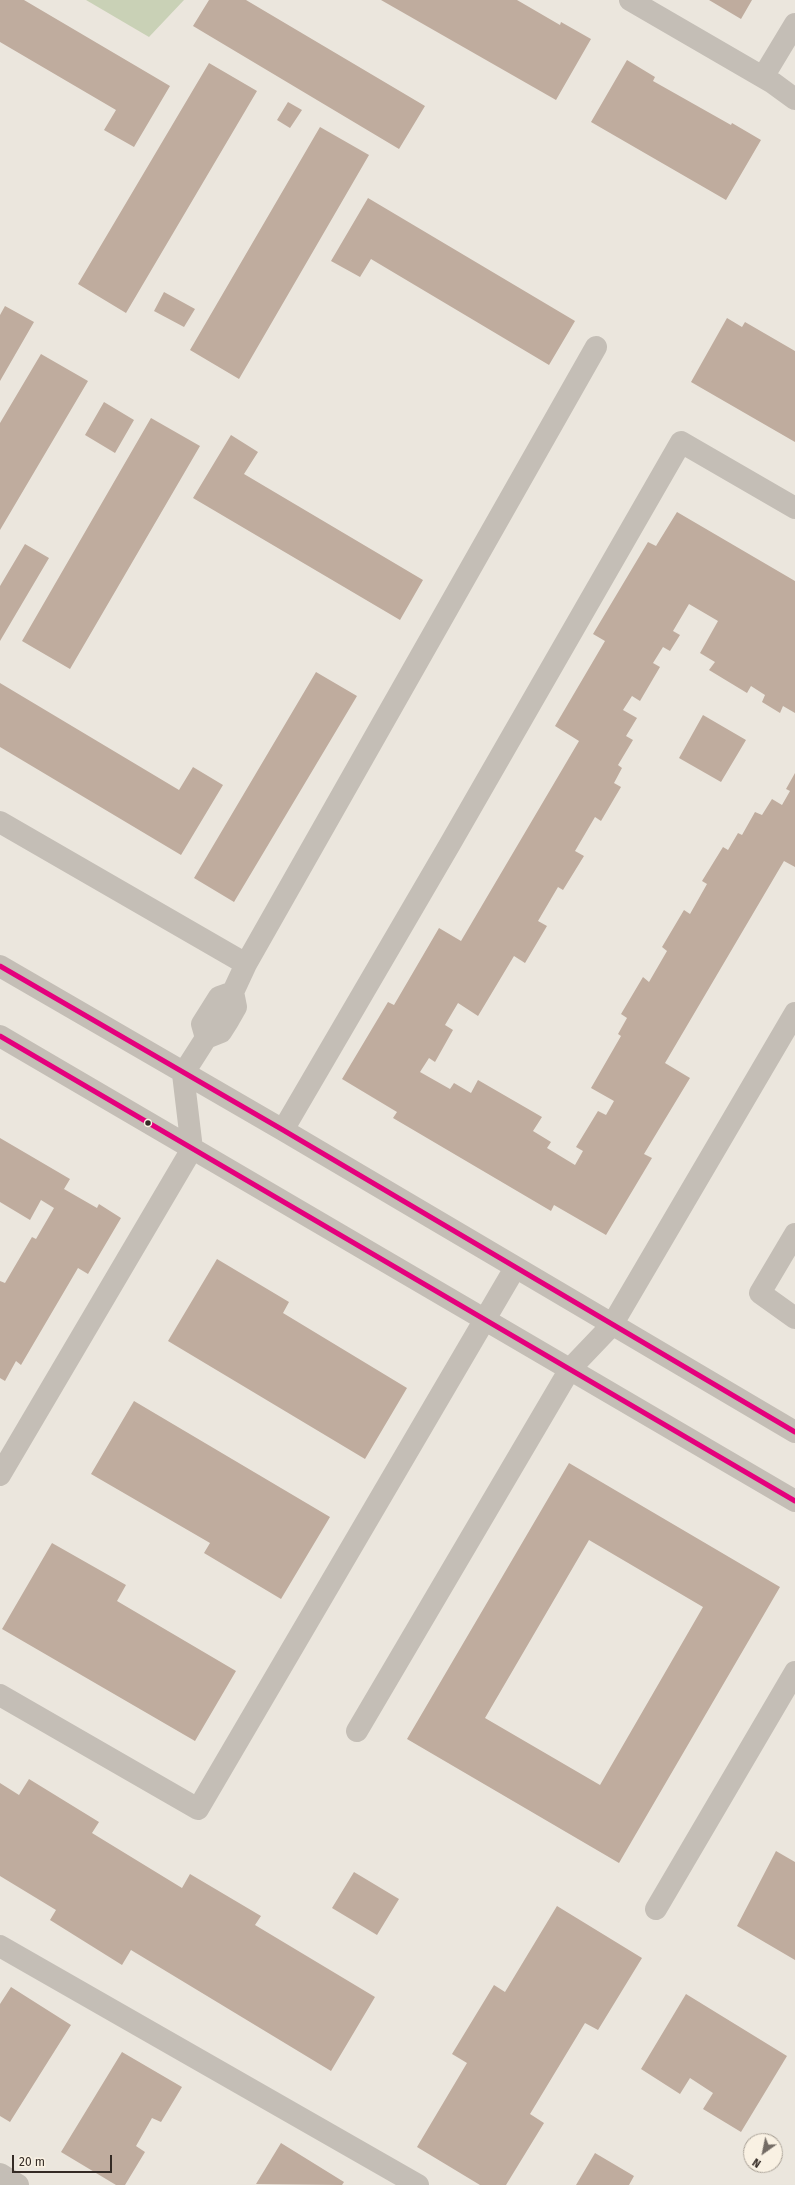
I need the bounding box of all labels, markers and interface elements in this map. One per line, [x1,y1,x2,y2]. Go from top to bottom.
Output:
unlabelled marker [143,1118,153,1128]
north arrow [743,2133,783,2173]
scale bar [14,2147,114,2173]
text: 20 m [19,2155,45,2169]
text: N [750,2155,763,2170]

